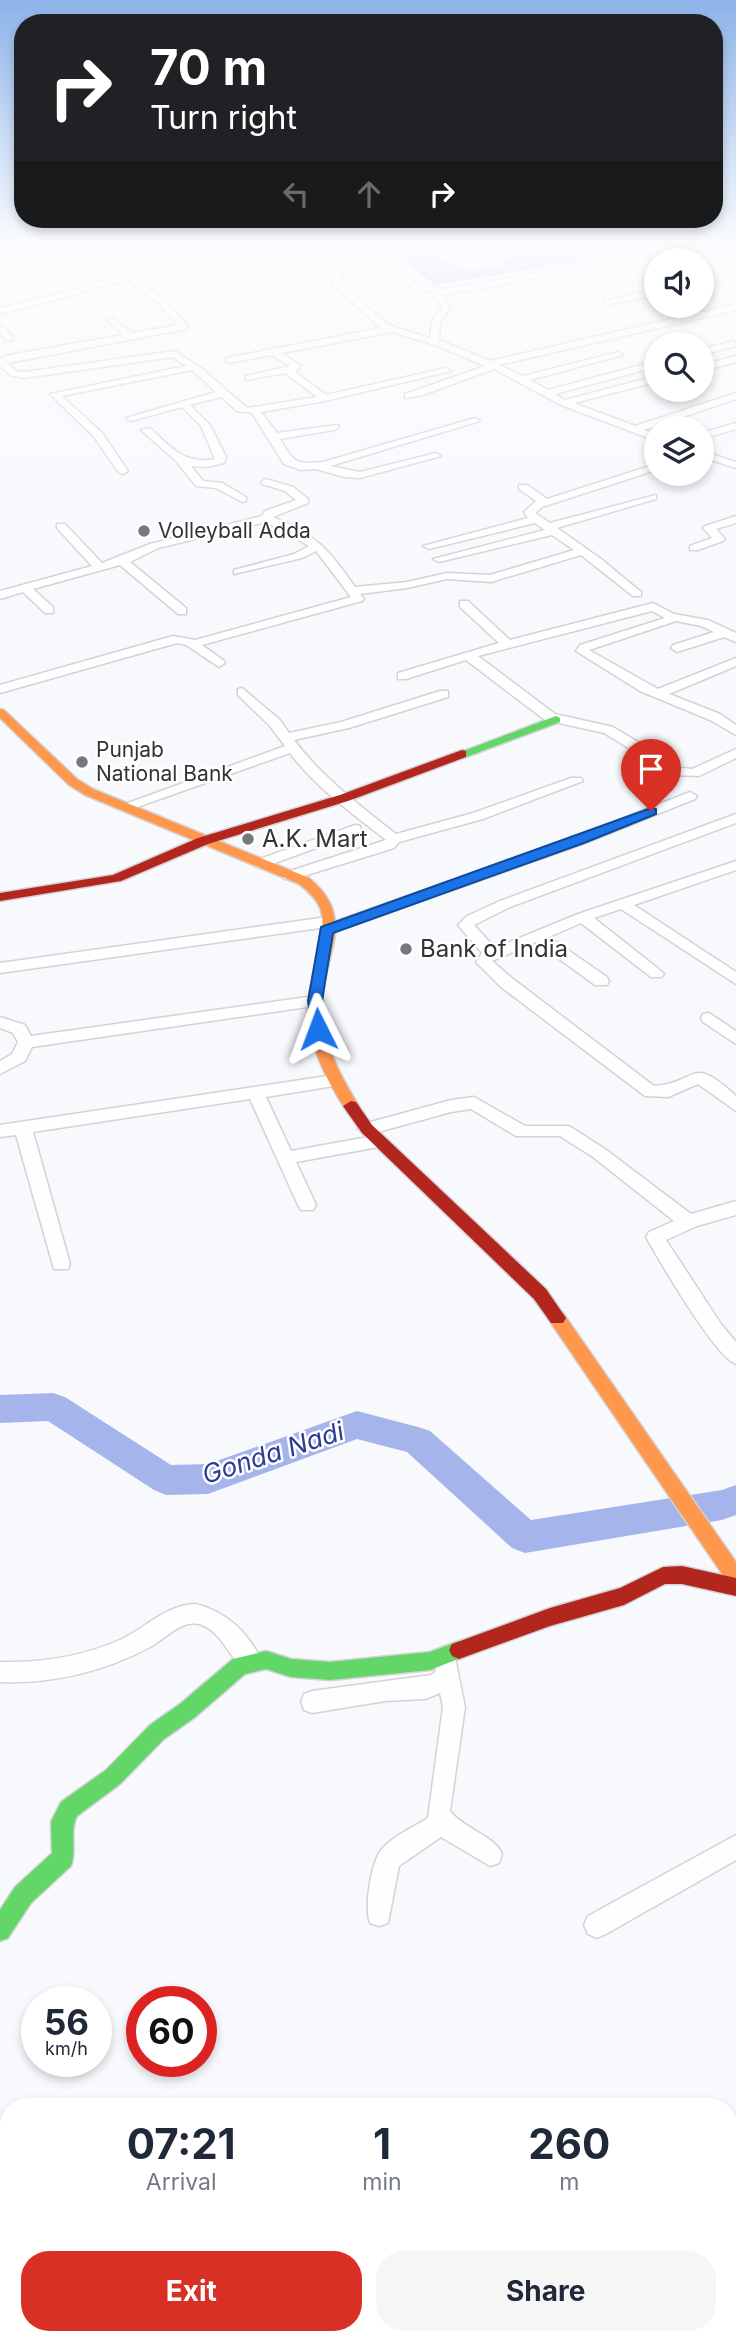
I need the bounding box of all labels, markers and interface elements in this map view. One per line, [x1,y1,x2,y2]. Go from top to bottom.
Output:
text: 70 m [150,38,267,97]
icon: right [35,42,126,133]
text: Turn right [150,98,297,137]
icon: left [277,175,315,213]
icon: ahead [350,175,388,213]
icon: right [423,175,461,213]
map controls [644,248,714,486]
button: sound [644,248,714,318]
button: search [644,332,714,402]
button: layers [644,416,714,486]
place label: Volleyball Adda [158,518,311,543]
marker: Volleyball Adda [136,523,152,539]
place label: Punjab National Bank [96,737,233,786]
pin [621,739,681,811]
icon: arrive [632,750,670,788]
marker: Punjab National Bank [74,754,90,770]
place label: A.K. Mart [262,824,368,853]
marker: A.K. Mart [240,831,256,847]
place label: Bank of India [420,934,568,963]
marker: Bank of India [398,941,414,957]
position arrow [281,992,355,1066]
water label: Gonda Nadi [198,1415,348,1490]
speed limit sign: 60 [126,1986,217,2077]
text: 56 [44,2001,89,2043]
text: km/h [45,2038,88,2059]
text: 07:21 [127,2118,236,2169]
text: 1 [373,2118,391,2169]
text: 260 [528,2118,610,2169]
text: Arrival [146,2168,217,2196]
text: min [362,2168,402,2196]
text: m [559,2168,579,2196]
button: Exit [21,2251,362,2331]
button: Share [376,2251,716,2331]

